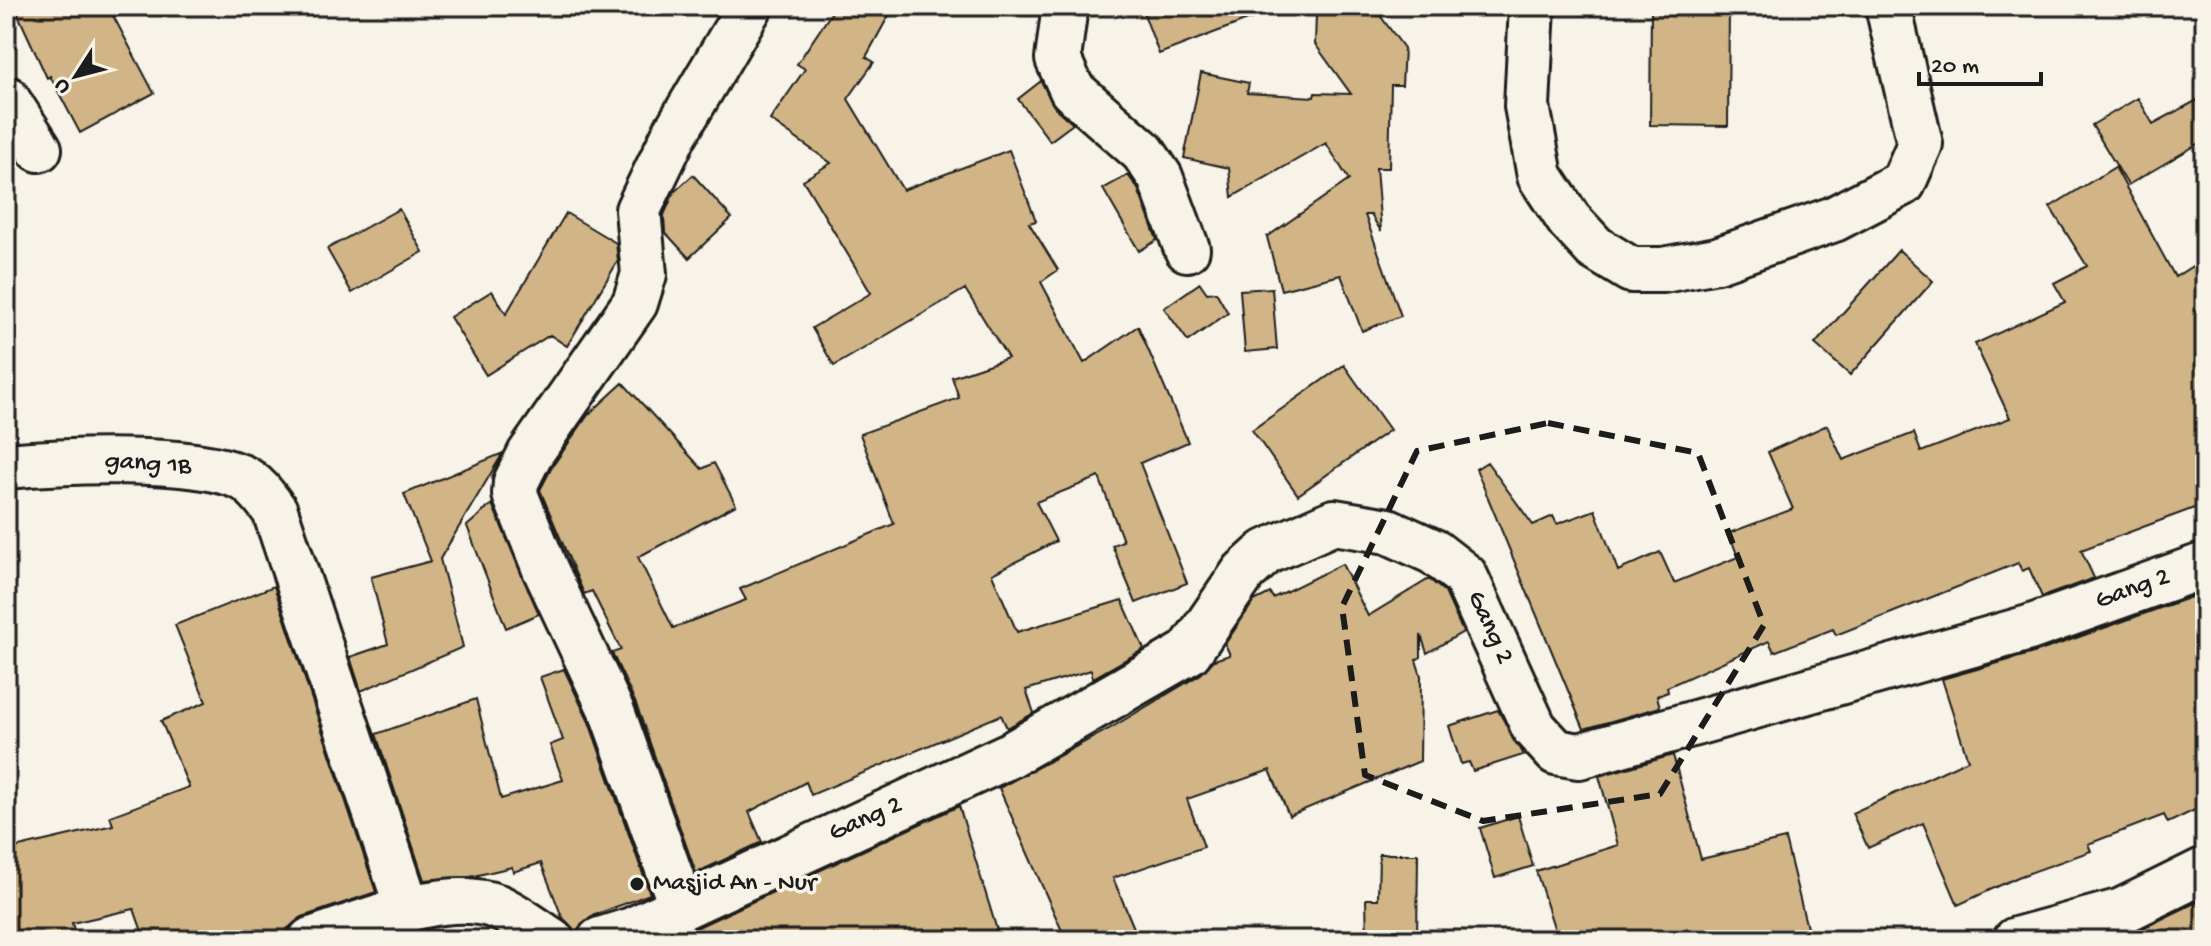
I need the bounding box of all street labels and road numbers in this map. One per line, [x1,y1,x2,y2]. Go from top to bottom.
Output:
street label: gang 1B [104,447,193,484]
street label: Gang 2 [2092,562,2175,618]
street label: Gang 2 [1459,587,1519,670]
street label: Gang 2 [825,790,908,850]

